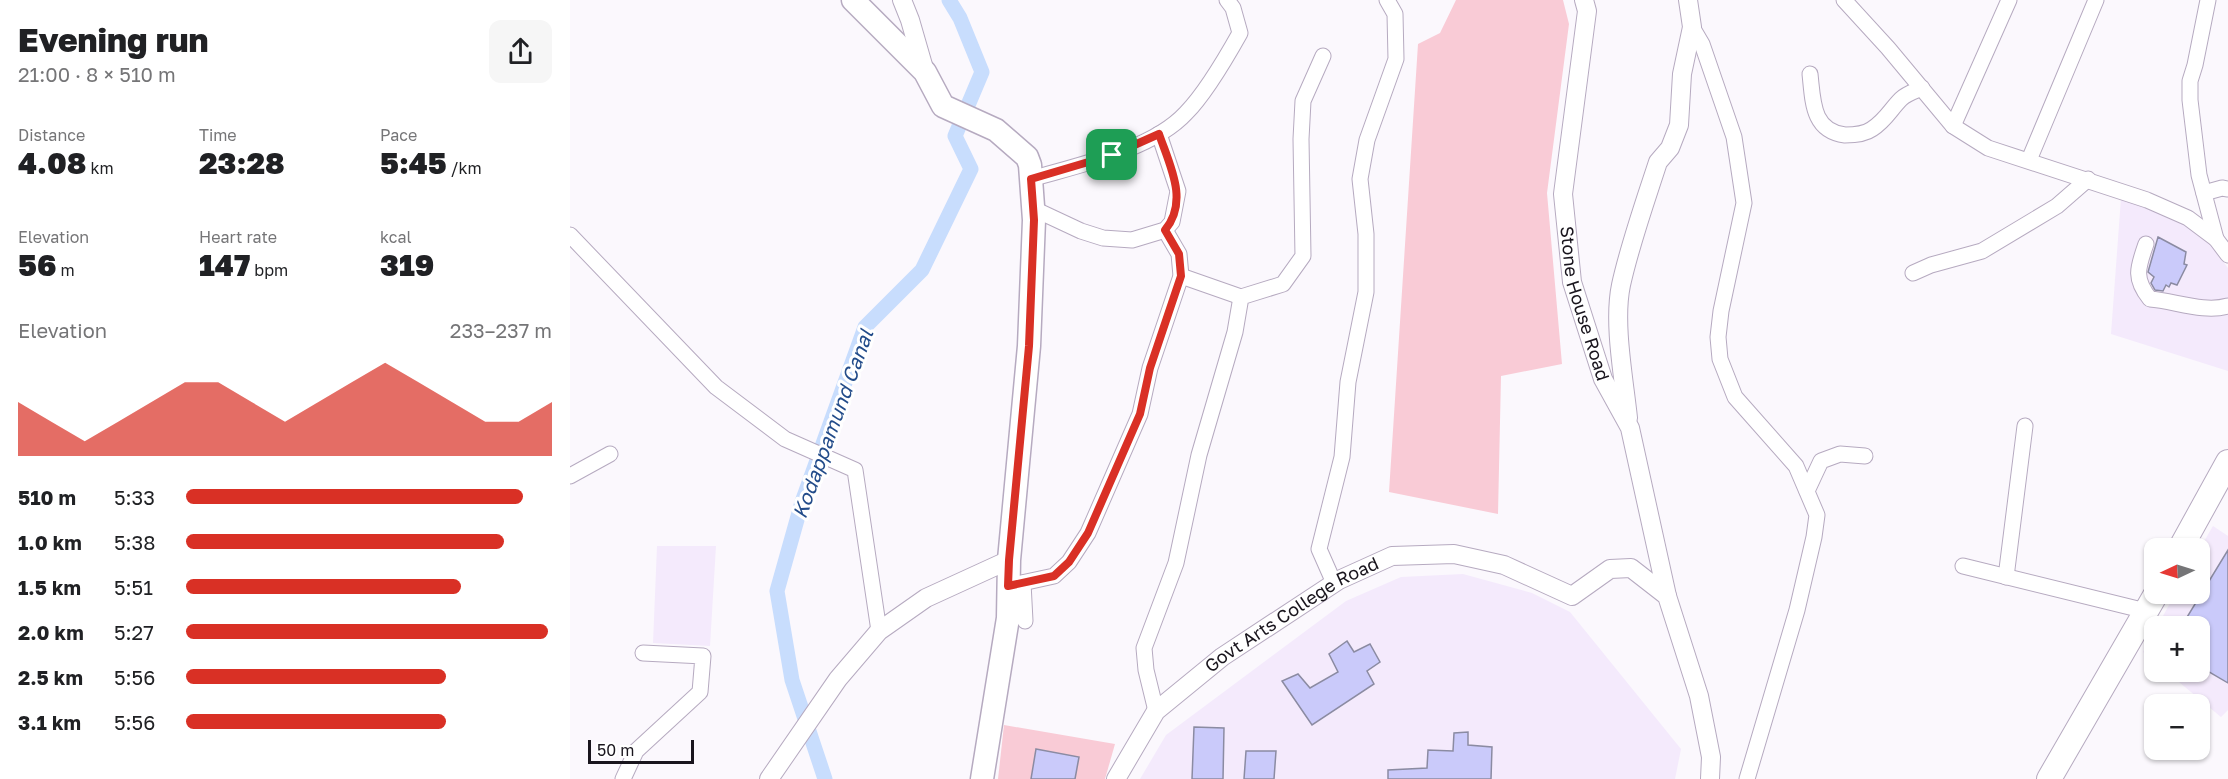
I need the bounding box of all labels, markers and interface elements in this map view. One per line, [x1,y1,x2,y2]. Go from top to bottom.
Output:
text: Evening run [18,20,209,59]
button: share [489,20,552,83]
text: 21:00 · 8 × 510 m [18,62,176,86]
text: Distance [18,125,85,145]
text: Time [199,125,237,145]
text: Pace [380,125,417,145]
pin [1086,129,1137,180]
icon: arrive [1095,138,1128,171]
text: 4.08 [18,145,86,181]
text: 23:28 [199,145,285,181]
text: 5:45 [380,145,447,181]
text: km [86,158,114,178]
text: /km [447,158,482,178]
street label: Stone House Road [1556,225,1615,383]
text: Elevation [18,227,89,247]
text: Heart rate [199,227,277,247]
text: kcal [380,227,412,247]
text: 56 [18,247,56,283]
text: 147 [199,247,250,283]
text: 319 [380,247,434,283]
text: m [56,260,75,280]
text: bpm [250,260,288,280]
text: Elevation [18,318,107,342]
text: 233–237 m [450,318,552,342]
water label: Kodappamund Canal [787,325,878,521]
text: 510 m [18,485,76,509]
text: 5:33 [114,485,155,509]
text: 1.0 km [18,530,82,554]
text: 5:38 [114,530,156,554]
north arrow [2144,538,2210,604]
map controls [2144,538,2210,760]
street label: Govt Arts College Road [1200,552,1382,677]
text: 1.5 km [18,575,81,599]
text: 5:51 [114,575,153,599]
button: + [2144,616,2210,682]
text: 2.0 km [18,620,84,644]
text: 5:27 [114,620,154,644]
text: 2.5 km [18,665,83,689]
text: 5:56 [114,665,155,689]
button: − [2144,694,2210,760]
text: 3.1 km [18,710,81,734]
text: 5:56 [114,710,155,734]
scale bar [588,737,694,764]
text: 50 m [597,740,634,760]

